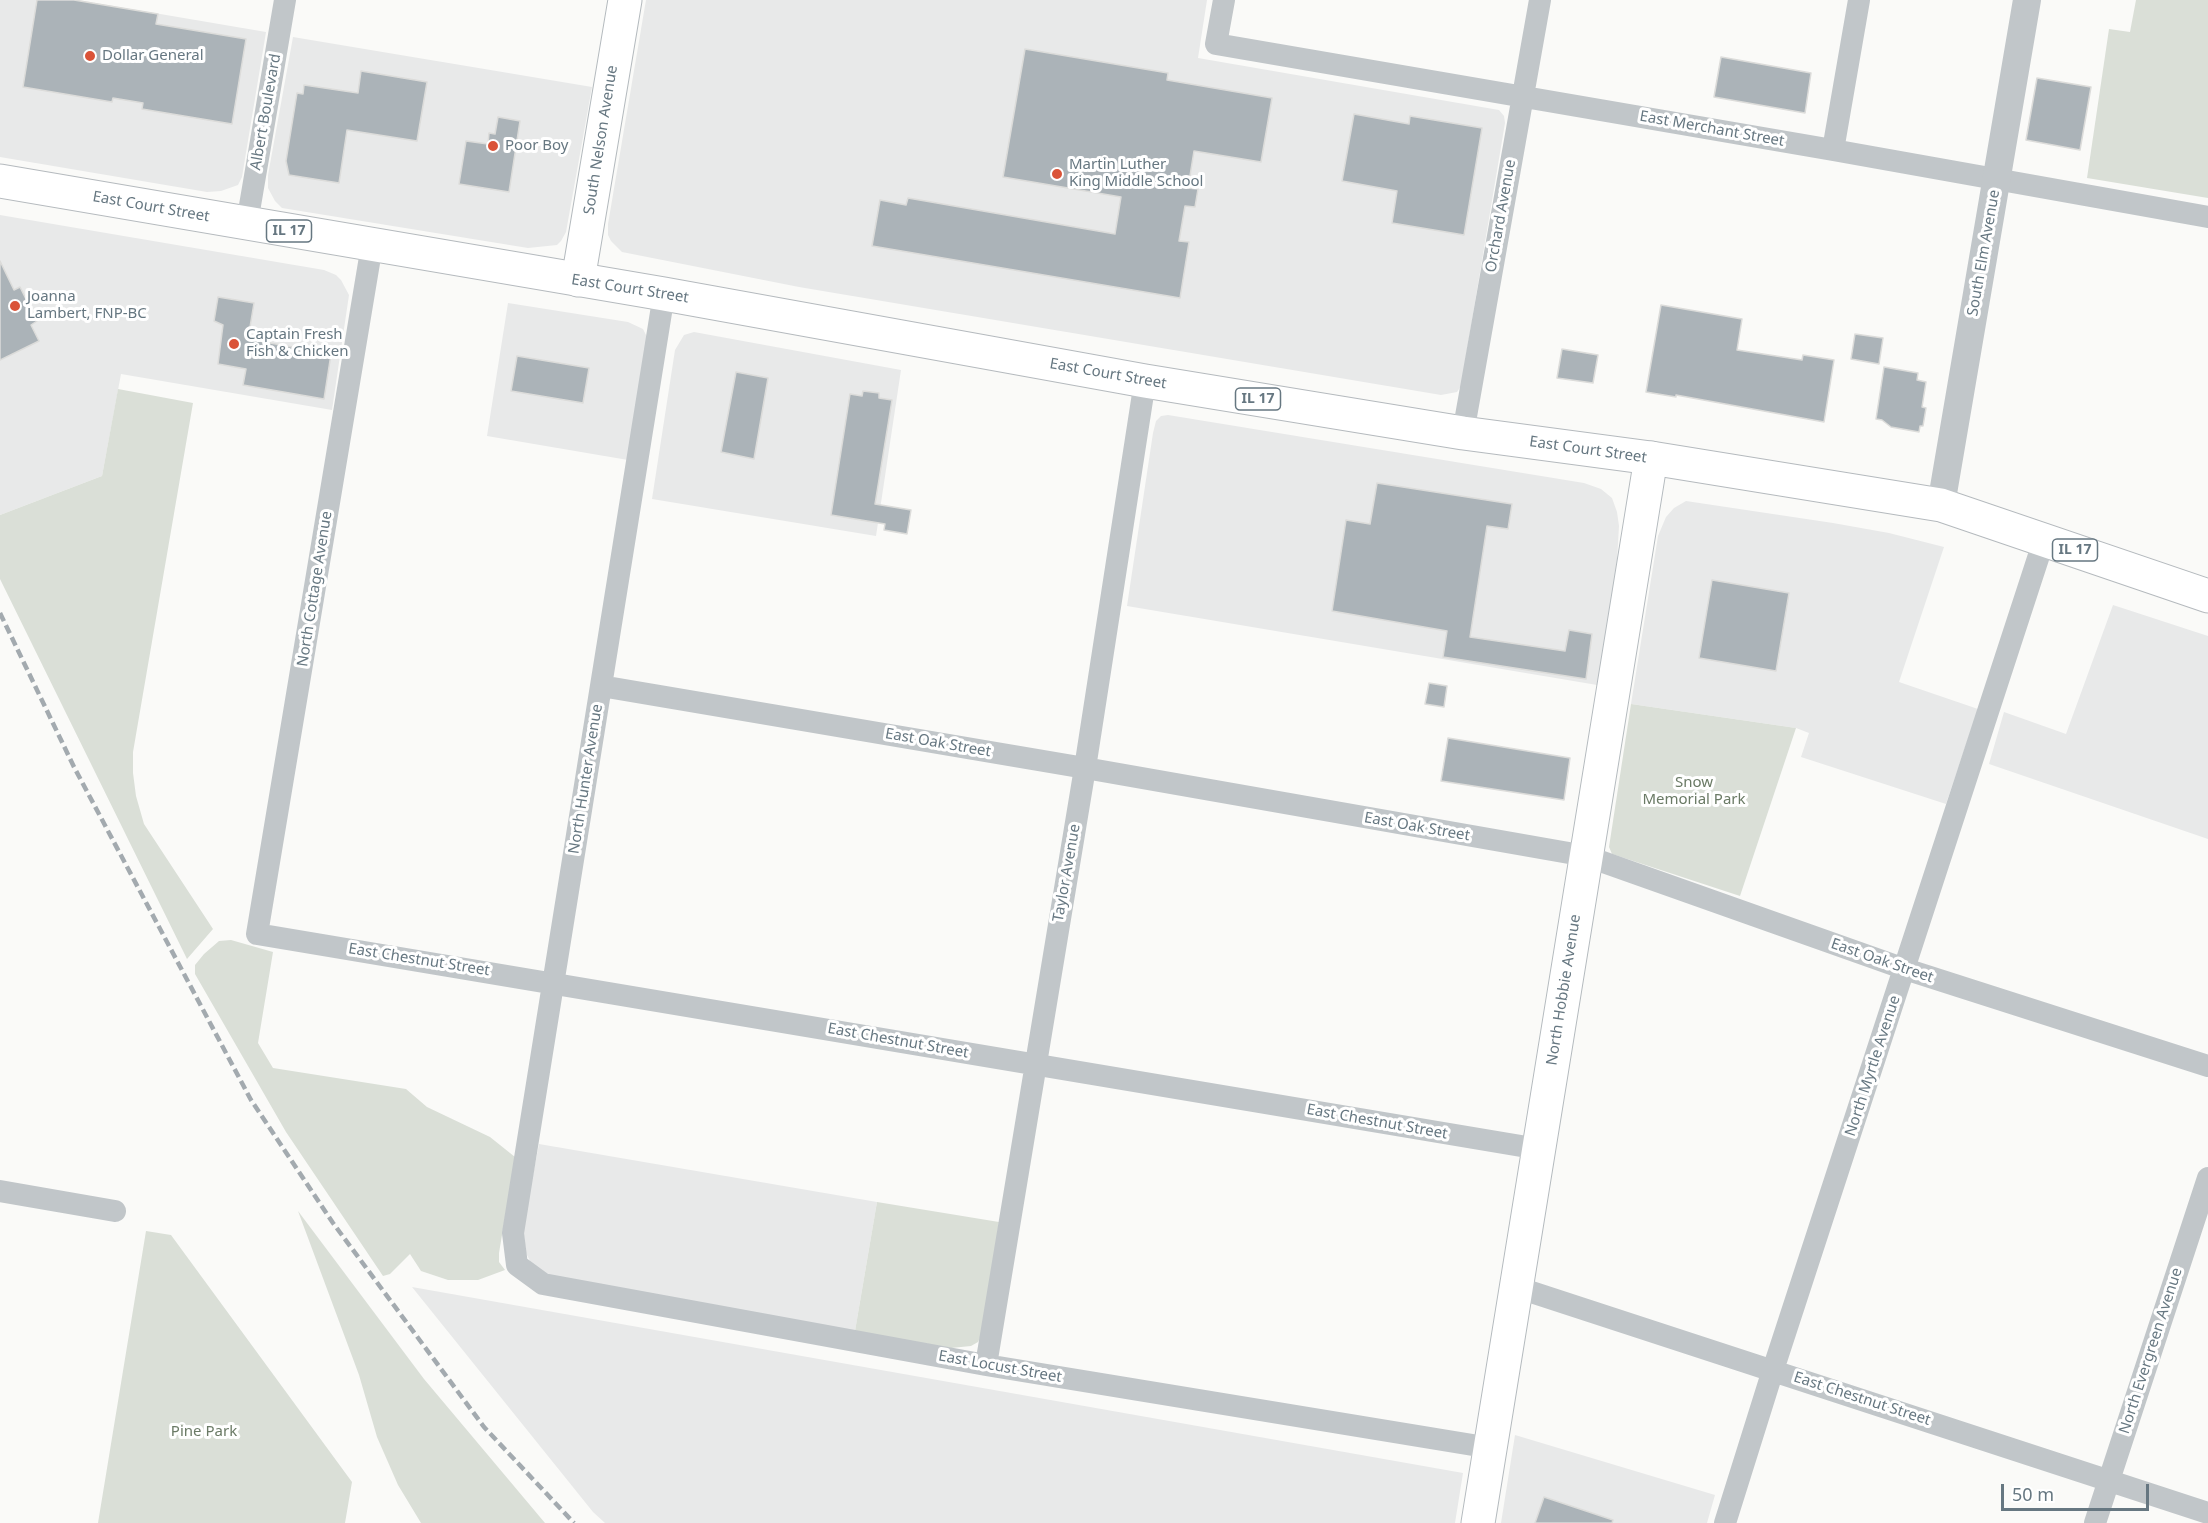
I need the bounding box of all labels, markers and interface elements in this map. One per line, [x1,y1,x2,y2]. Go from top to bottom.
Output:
place label: Dollar General [102,47,204,65]
marker: Dollar General [83,49,97,63]
street label: Albert Boulevard [247,52,285,172]
street label: South Nelson Avenue [580,64,622,216]
street label: East Merchant Street [1638,107,1786,151]
place label: Poor Boy [505,137,568,155]
marker: Poor Boy [486,139,500,153]
place label: Martin Luther King Middle School [1069,156,1203,191]
street label: Orchard Avenue [1482,158,1520,274]
marker: Martin Luther King Middle School [1050,167,1064,181]
street label: East Court Street [91,188,211,226]
street label: South Elm Avenue [1964,188,2004,318]
road number: IL 17 [266,220,312,242]
street label: East Court Street [570,271,690,307]
place label: Joanna Lambert, FNP-BC [27,288,147,323]
marker: Joanna Lambert, FNP-BC [8,299,22,313]
place label: Captain Fresh Fish & Chicken [246,326,348,361]
marker: Captain Fresh Fish & Chicken [227,337,241,351]
street label: East Court Street [1048,355,1168,393]
road number: IL 17 [1236,388,1280,410]
street label: East Court Street [1528,433,1648,467]
street label: North Cottage Avenue [294,510,336,668]
road number: IL 17 [2052,539,2098,561]
street label: North Hunter Avenue [565,703,607,855]
street label: East Oak Street [884,725,992,761]
park label: Snow Memorial Park [1642,774,1746,809]
street label: East Oak Street [1363,809,1471,845]
street label: Taylor Avenue [1050,823,1084,923]
street label: North Hobbie Avenue [1543,913,1585,1067]
street label: East Oak Street [1828,935,1936,987]
street label: East Chestnut Street [347,940,491,980]
street label: North Myrtle Avenue [1842,993,1904,1139]
street label: East Chestnut Street [826,1020,970,1062]
street label: East Chestnut Street [1305,1101,1449,1143]
street label: North Evergreen Avenue [2116,1266,2186,1436]
street label: East Locust Street [937,1347,1063,1387]
street label: East Chestnut Street [1791,1368,1933,1430]
park label: Pine Park [171,1423,237,1441]
scale bar [2004,1472,2152,1510]
text: 50 m [2012,1482,2054,1506]

